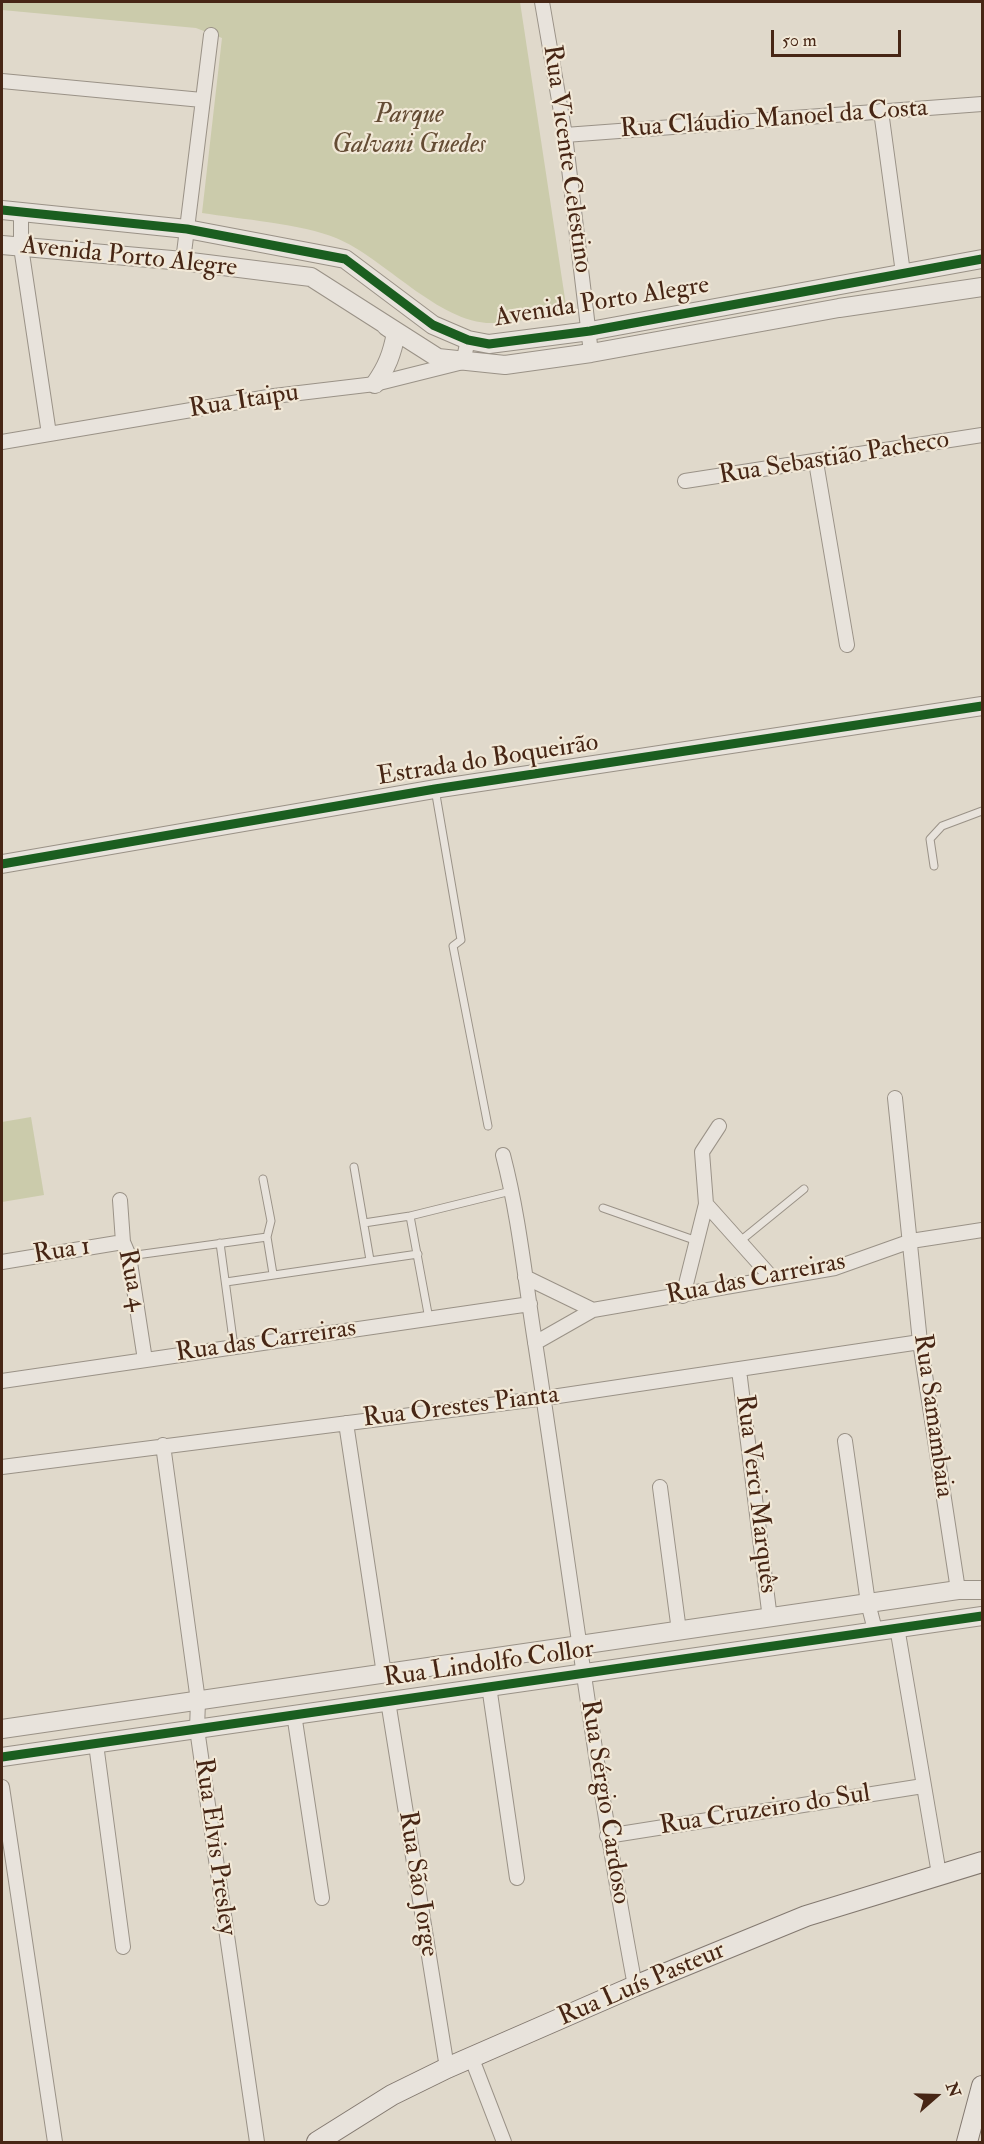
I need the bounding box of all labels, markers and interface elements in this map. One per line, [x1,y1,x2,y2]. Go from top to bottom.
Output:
scale bar [774,18,904,56]
text: 50 m [782,29,817,52]
street label: Rua Vicente Celestino [535,43,597,275]
street label: Rua Cláudio Manoel da Costa [619,94,929,146]
park label: Parque Galvani Guedes [332,100,486,162]
street label: Avenida Porto Alegre [19,231,239,285]
street label: Avenida Porto Alegre [492,271,712,335]
street label: Rua Itaipu [187,378,301,426]
street label: Rua Sebastião Pacheco [717,425,951,493]
street label: Estrada do Boqueirão [375,728,601,794]
street label: Rua 1 [31,1232,93,1272]
street label: Rua 4 [110,1247,152,1313]
street label: Rua das Carreiras [664,1247,848,1313]
street label: Rua das Carreiras [174,1314,358,1370]
street label: Rua Samambaia [905,1332,959,1500]
street label: Rua Orestes Pianta [361,1380,561,1436]
street label: Rua Verci Marquês [727,1393,783,1595]
street label: Rua Lindolfo Collor [382,1635,596,1695]
street label: Rua Sérgio Cardoso [572,1698,636,1906]
street label: Rua Elvis Presley [186,1756,242,1938]
street label: Rua Cruzeiro do Sul [657,1779,873,1843]
street label: Rua São Jorge [390,1809,444,1959]
street label: Rua Luís Pasteur [554,1936,730,2034]
north arrow [906,2066,966,2126]
text: N [941,2080,965,2100]

